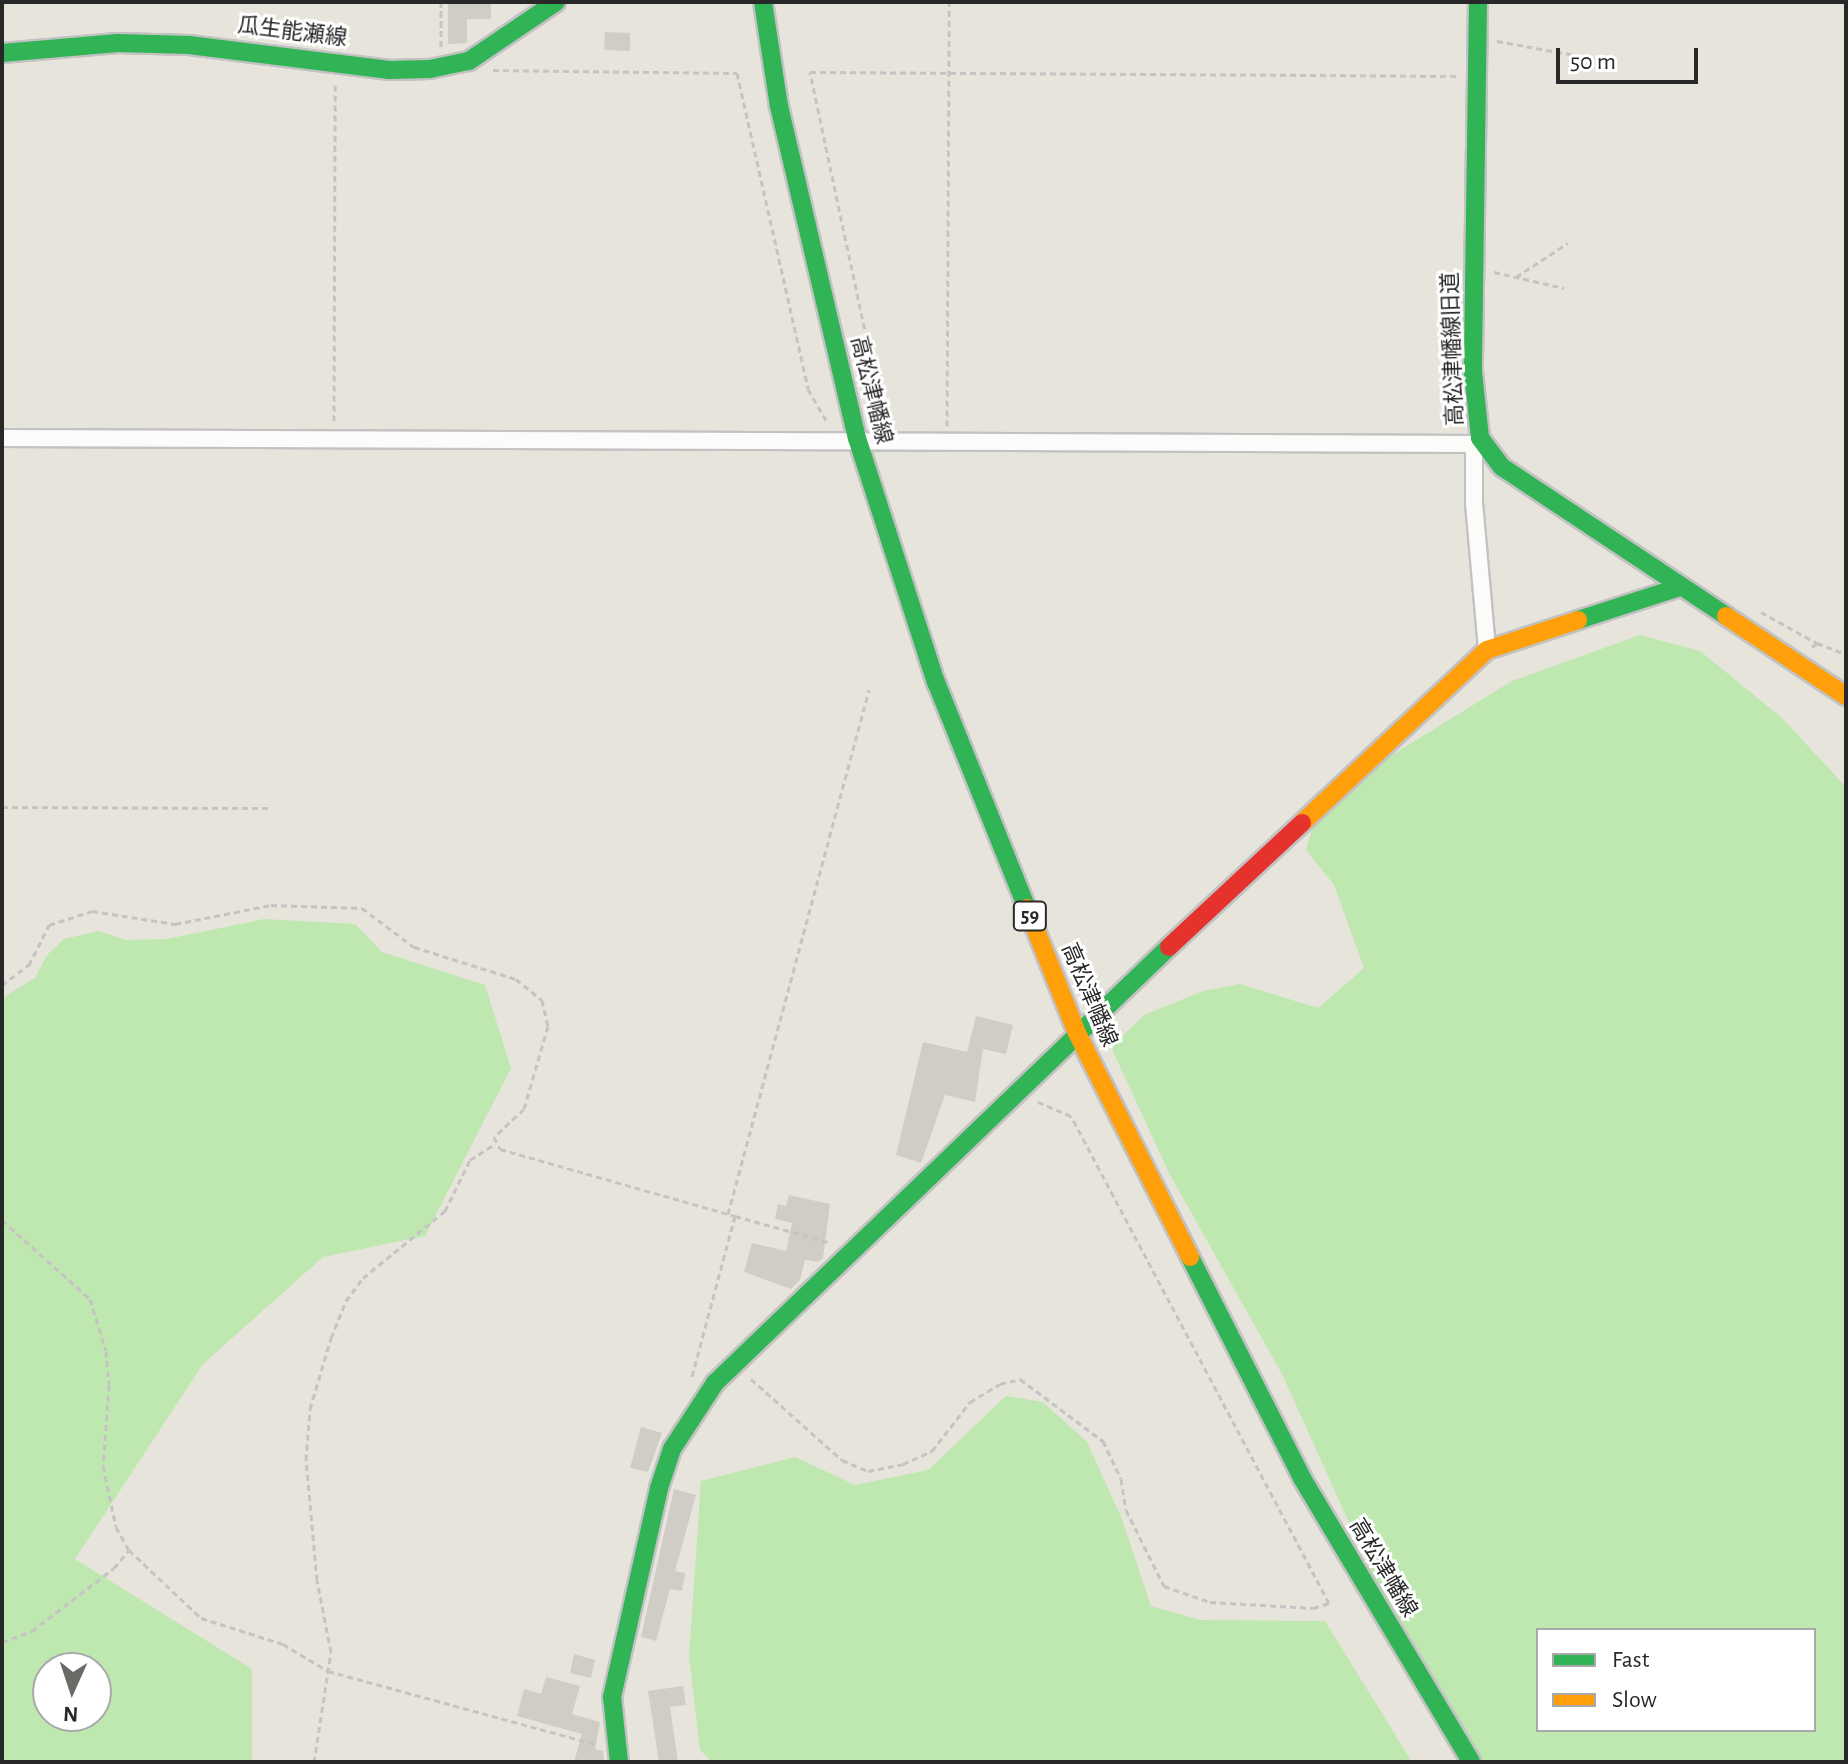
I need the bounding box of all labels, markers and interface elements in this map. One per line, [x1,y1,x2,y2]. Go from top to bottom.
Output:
street label: 瓜生能瀬線 [236,12,348,52]
scale bar [1560,32,1702,82]
text: 50 m [1570,50,1616,74]
street label: 高松津幡線旧道 [1437,272,1469,426]
street label: 高松津幡線 [845,333,897,447]
road number: 59 [1012,900,1048,932]
street label: 高松津幡線 [1055,939,1123,1051]
street label: 高松津幡線 [1343,1514,1423,1622]
legend [1536,1628,1816,1732]
text: Fast [1612,1648,1649,1672]
north arrow [32,1652,112,1732]
text: Slow [1612,1688,1657,1712]
text: N [63,1703,79,1725]

